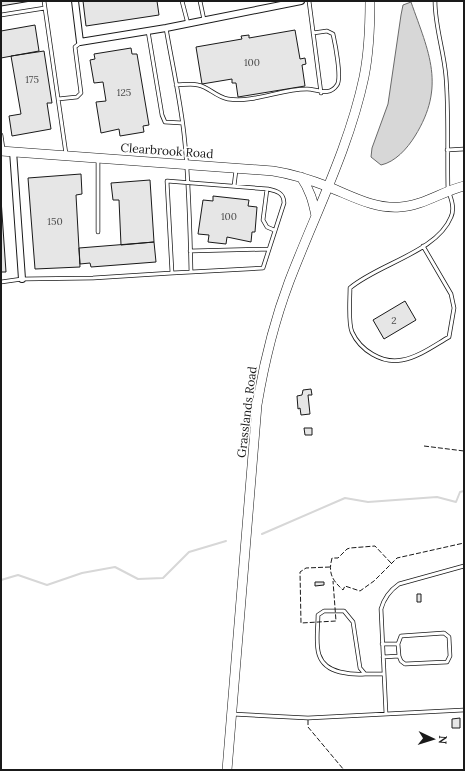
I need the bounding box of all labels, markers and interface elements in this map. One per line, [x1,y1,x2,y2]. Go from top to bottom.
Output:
house number: 100 [244,56,260,69]
house number: 175 [25,73,39,86]
house number: 125 [117,86,131,99]
street label: Clearbrook Road [120,140,214,161]
house number: 100 [221,210,237,223]
house number: 150 [47,215,63,228]
house number: 2 [391,314,397,327]
street label: Grasslands Road [233,365,260,459]
north arrow [413,719,453,759]
text: N [436,735,450,745]

